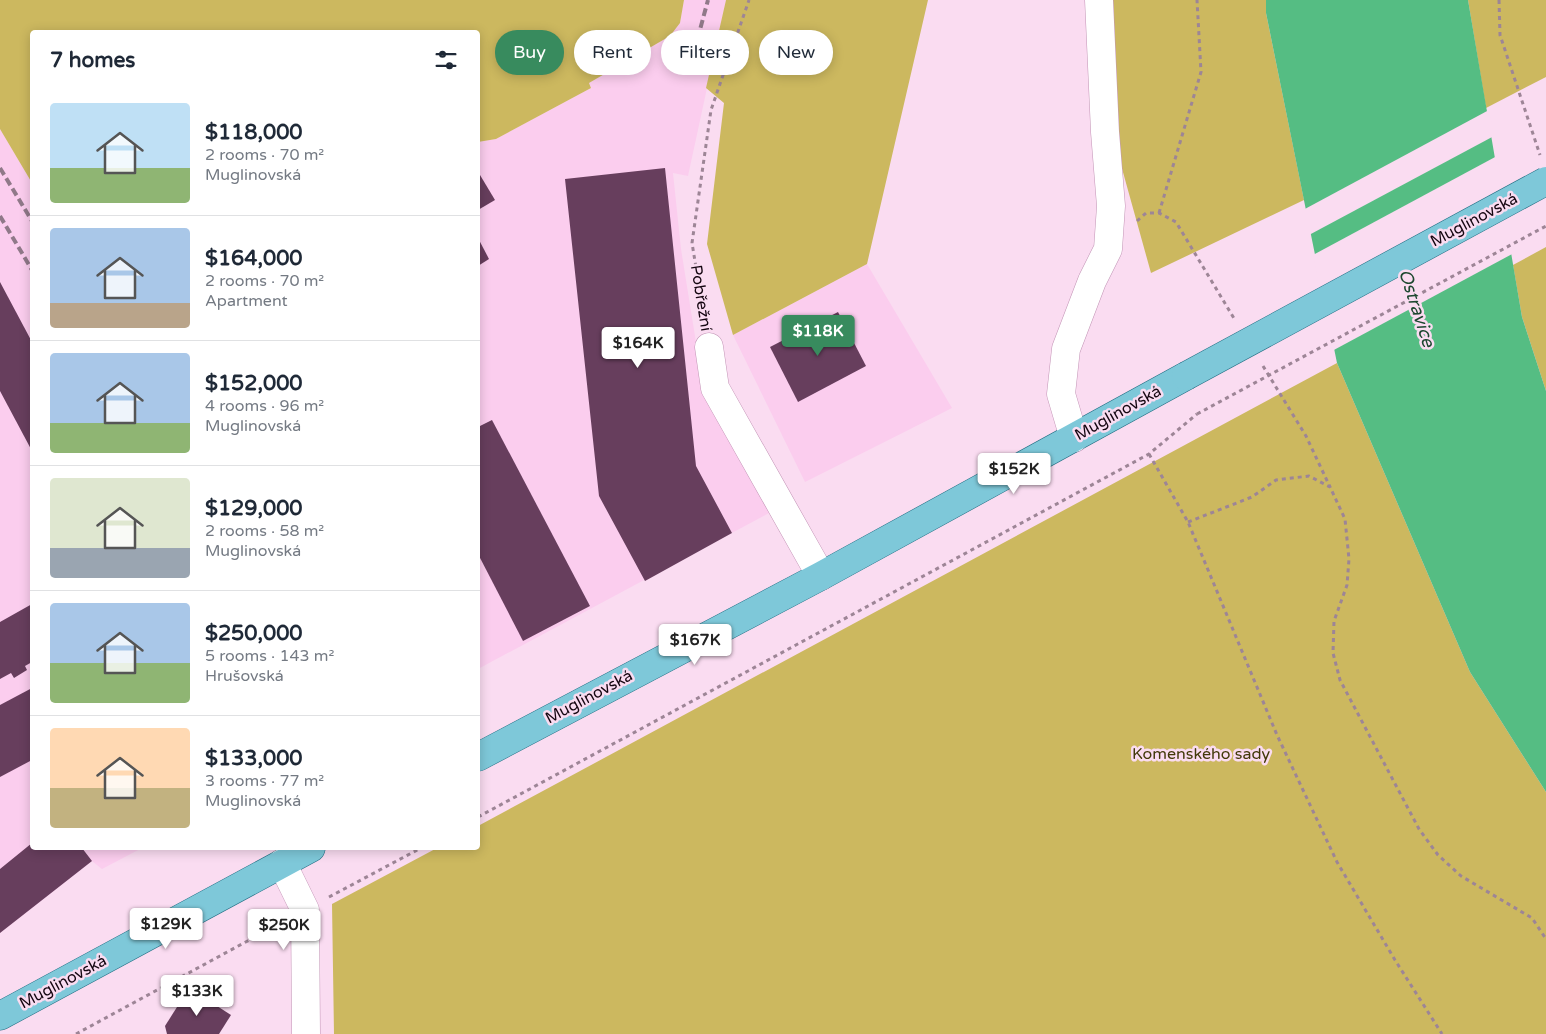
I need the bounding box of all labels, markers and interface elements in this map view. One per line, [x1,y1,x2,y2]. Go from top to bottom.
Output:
chip: Buy [495,30,564,75]
chip: Rent [574,30,651,75]
chip: Filters [661,30,749,75]
chip: New [759,30,833,75]
icon: filters [432,46,460,74]
text: 7 homes [50,48,135,73]
text: $118,000 [205,120,303,145]
icon: home [90,123,150,183]
text: 2 rooms · 70 m² [205,145,324,165]
text: Muglinovská [205,165,301,185]
street label: Muglinovská [1427,189,1521,251]
text: $164,000 [205,246,303,271]
icon: home [90,248,150,308]
street label: Pobřežní [686,263,716,333]
water label: Ostravice [1394,266,1440,350]
text: 2 rooms · 70 m² [205,271,324,291]
text: Apartment [205,291,288,311]
pin: $118K [783,314,853,357]
text: $118K [793,321,843,341]
pin: $164K [603,326,673,369]
text: $164K [613,333,663,353]
text: $152,000 [205,371,303,396]
icon: home [90,373,150,433]
street label: Muglinovská [1071,381,1165,445]
text: 4 rooms · 96 m² [205,396,324,416]
text: Muglinovská [205,416,301,436]
pin: $152K [979,452,1049,495]
text: $152K [989,459,1039,479]
text: $129,000 [205,496,303,521]
icon: home [90,498,150,558]
text: 2 rooms · 58 m² [205,521,324,541]
text: Muglinovská [205,541,301,561]
text: $250,000 [205,621,303,646]
icon: home [90,623,150,683]
pin: $167K [660,624,730,666]
text: $167K [670,630,720,650]
text: 5 rooms · 143 m² [205,646,334,666]
text: Hrušovská [205,666,284,686]
street label: Muglinovská [542,666,636,728]
park label: Komenského sady [1132,744,1271,764]
text: $133,000 [205,746,303,771]
icon: home [90,748,150,808]
text: 3 rooms · 77 m² [205,771,324,791]
text: Muglinovská [205,791,301,811]
pin: $129K [131,908,201,950]
pin: $250K [249,908,319,951]
text: $129K [141,914,191,934]
text: $250K [259,915,309,935]
street label: Muglinovská [16,951,110,1013]
pin: $133K [162,974,232,1017]
text: $133K [172,981,222,1001]

